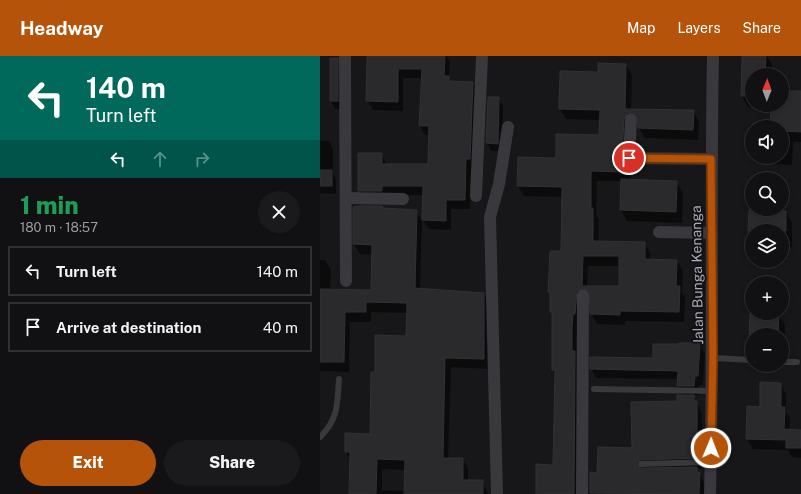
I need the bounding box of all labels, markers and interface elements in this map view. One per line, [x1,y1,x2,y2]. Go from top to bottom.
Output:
text: Headway [20,17,103,39]
text: Map [627,20,655,36]
text: Layers [677,20,721,36]
text: Share [743,20,781,36]
north arrow [745,68,789,112]
map controls [745,68,789,372]
text: 140 m [86,71,166,104]
icon: left [20,72,72,124]
text: Turn left [86,105,156,126]
button: sound [745,120,789,164]
pin [612,141,646,175]
icon: arrive [618,147,640,169]
icon: left [107,148,129,170]
icon: ahead [149,148,171,170]
icon: right [191,148,213,170]
button: search [745,172,789,216]
text: 1 min [20,191,79,219]
button: close [258,191,300,233]
street label: Jalan Bunga Kenanga [688,205,706,345]
text: 180 m · 18:57 [20,220,98,235]
button: layers [745,224,789,268]
icon: left [22,260,44,282]
text: Turn left [56,263,117,280]
text: 140 m [257,263,298,280]
button: + [745,276,789,320]
icon: arrive [22,316,44,338]
text: Arrive at destination [56,319,201,336]
text: 40 m [263,319,298,336]
button: − [745,328,789,372]
position arrow [690,427,732,469]
button: Exit [20,440,156,486]
button: Share [164,440,300,486]

